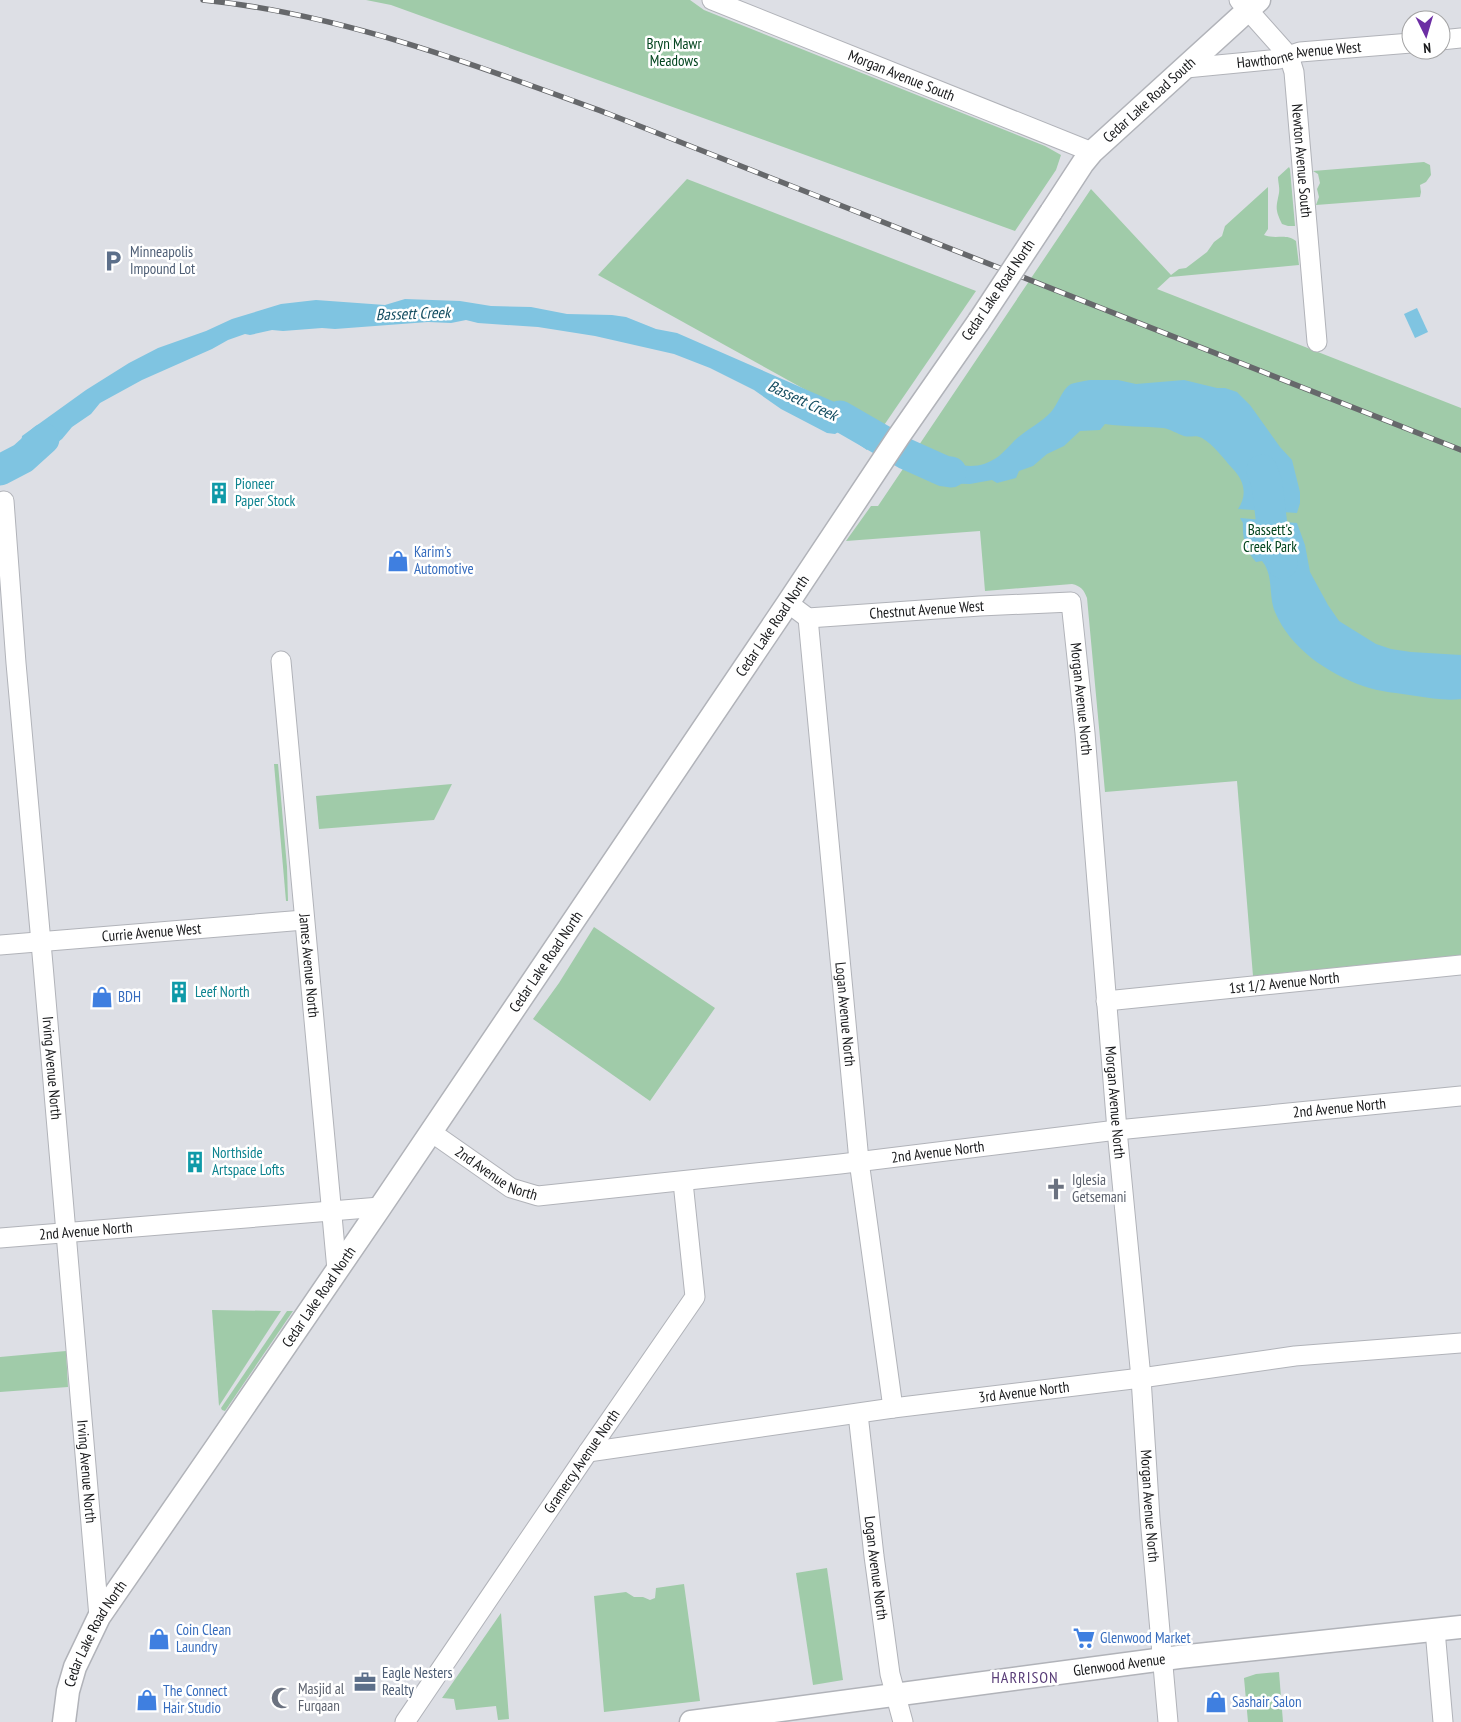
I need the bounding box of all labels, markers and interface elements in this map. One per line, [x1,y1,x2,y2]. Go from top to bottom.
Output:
north arrow [1401,10,1451,60]
park label: Bryn Mawr Meadows [646,34,702,70]
street label: Hawthorne Avenue West [1236,37,1362,72]
text: N [1423,39,1432,57]
street label: Morgan Avenue South [845,45,958,105]
street label: Cedar Lake Road South [1099,53,1199,147]
street label: Newton Avenue South [1288,103,1316,219]
street label: Cedar Lake Road North [957,235,1038,344]
place label: Minneapolis Impound Lot [130,242,195,278]
parking icon: Minneapolis Impound Lot [100,248,126,274]
water label: Bassett Creek [375,302,452,324]
water label: Bassett Creek [765,375,843,426]
place label: Pioneer Paper Stock [235,474,296,510]
building icon: Pioneer Paper Stock [206,480,232,506]
park label: Bassett's Creek Park [1243,520,1297,556]
place label: Karim's Automotive [414,542,474,578]
shop icon: Karim's Automotive [385,548,411,574]
street label: Cedar Lake Road North [731,571,813,680]
street label: Chestnut Avenue West [869,596,984,623]
street label: Morgan Avenue North [1066,642,1097,756]
street label: Cedar Lake Road North [505,907,586,1016]
street label: James Avenue North [295,912,324,1019]
street label: Currie Avenue West [101,918,202,946]
street label: Logan Avenue North [831,961,860,1067]
street label: 1st 1/2 Avenue North [1228,967,1340,997]
building icon: Leef North [166,979,192,1005]
place label: Leef North [195,982,250,1001]
shop icon: BDH [89,984,115,1010]
place label: BDH [118,987,141,1006]
street label: Irving Avenue North [38,1016,66,1120]
street label: Morgan Avenue North [1101,1045,1130,1160]
street label: 2nd Avenue North [1292,1093,1387,1122]
street label: 2nd Avenue North [890,1136,985,1167]
street label: 2nd Avenue North [451,1142,540,1204]
place label: Northside Artspace Lofts [212,1143,285,1179]
building icon: Northside Artspace Lofts [182,1149,208,1175]
place label: Iglesia Getsemani [1072,1170,1127,1206]
church icon: Iglesia Getsemani [1043,1176,1069,1202]
street label: 2nd Avenue North [38,1217,133,1244]
street label: Cedar Lake Road North [277,1243,360,1351]
street label: 3rd Avenue North [977,1377,1070,1407]
street label: Gramercy Avenue North [539,1405,624,1517]
street label: Irving Avenue North [73,1419,101,1524]
street label: Morgan Avenue North [1137,1449,1164,1563]
street label: Logan Avenue North [861,1515,893,1621]
street label: Cedar Lake Road North [60,1576,130,1689]
place label: Coin Clean Laundry [176,1620,231,1656]
supermarket icon: Glenwood Market [1071,1625,1097,1651]
shop icon: Coin Clean Laundry [146,1626,172,1652]
place label: Glenwood Market [1100,1628,1191,1647]
street label: Glenwood Avenue [1072,1649,1166,1680]
place label: Eagle Nesters Realty [382,1663,453,1699]
district label: HARRISON [991,1667,1059,1687]
office icon: Eagle Nesters Realty [352,1669,378,1695]
place label: Masjid al Furqaan [298,1679,345,1715]
place label: The Connect Hair Studio [163,1681,227,1717]
mosque icon: Masjid al Furqaan [269,1685,295,1711]
shop icon: The Connect Hair Studio [134,1687,160,1713]
shop icon: Sashair Salon [1203,1689,1229,1715]
place label: Sashair Salon [1232,1692,1302,1711]

